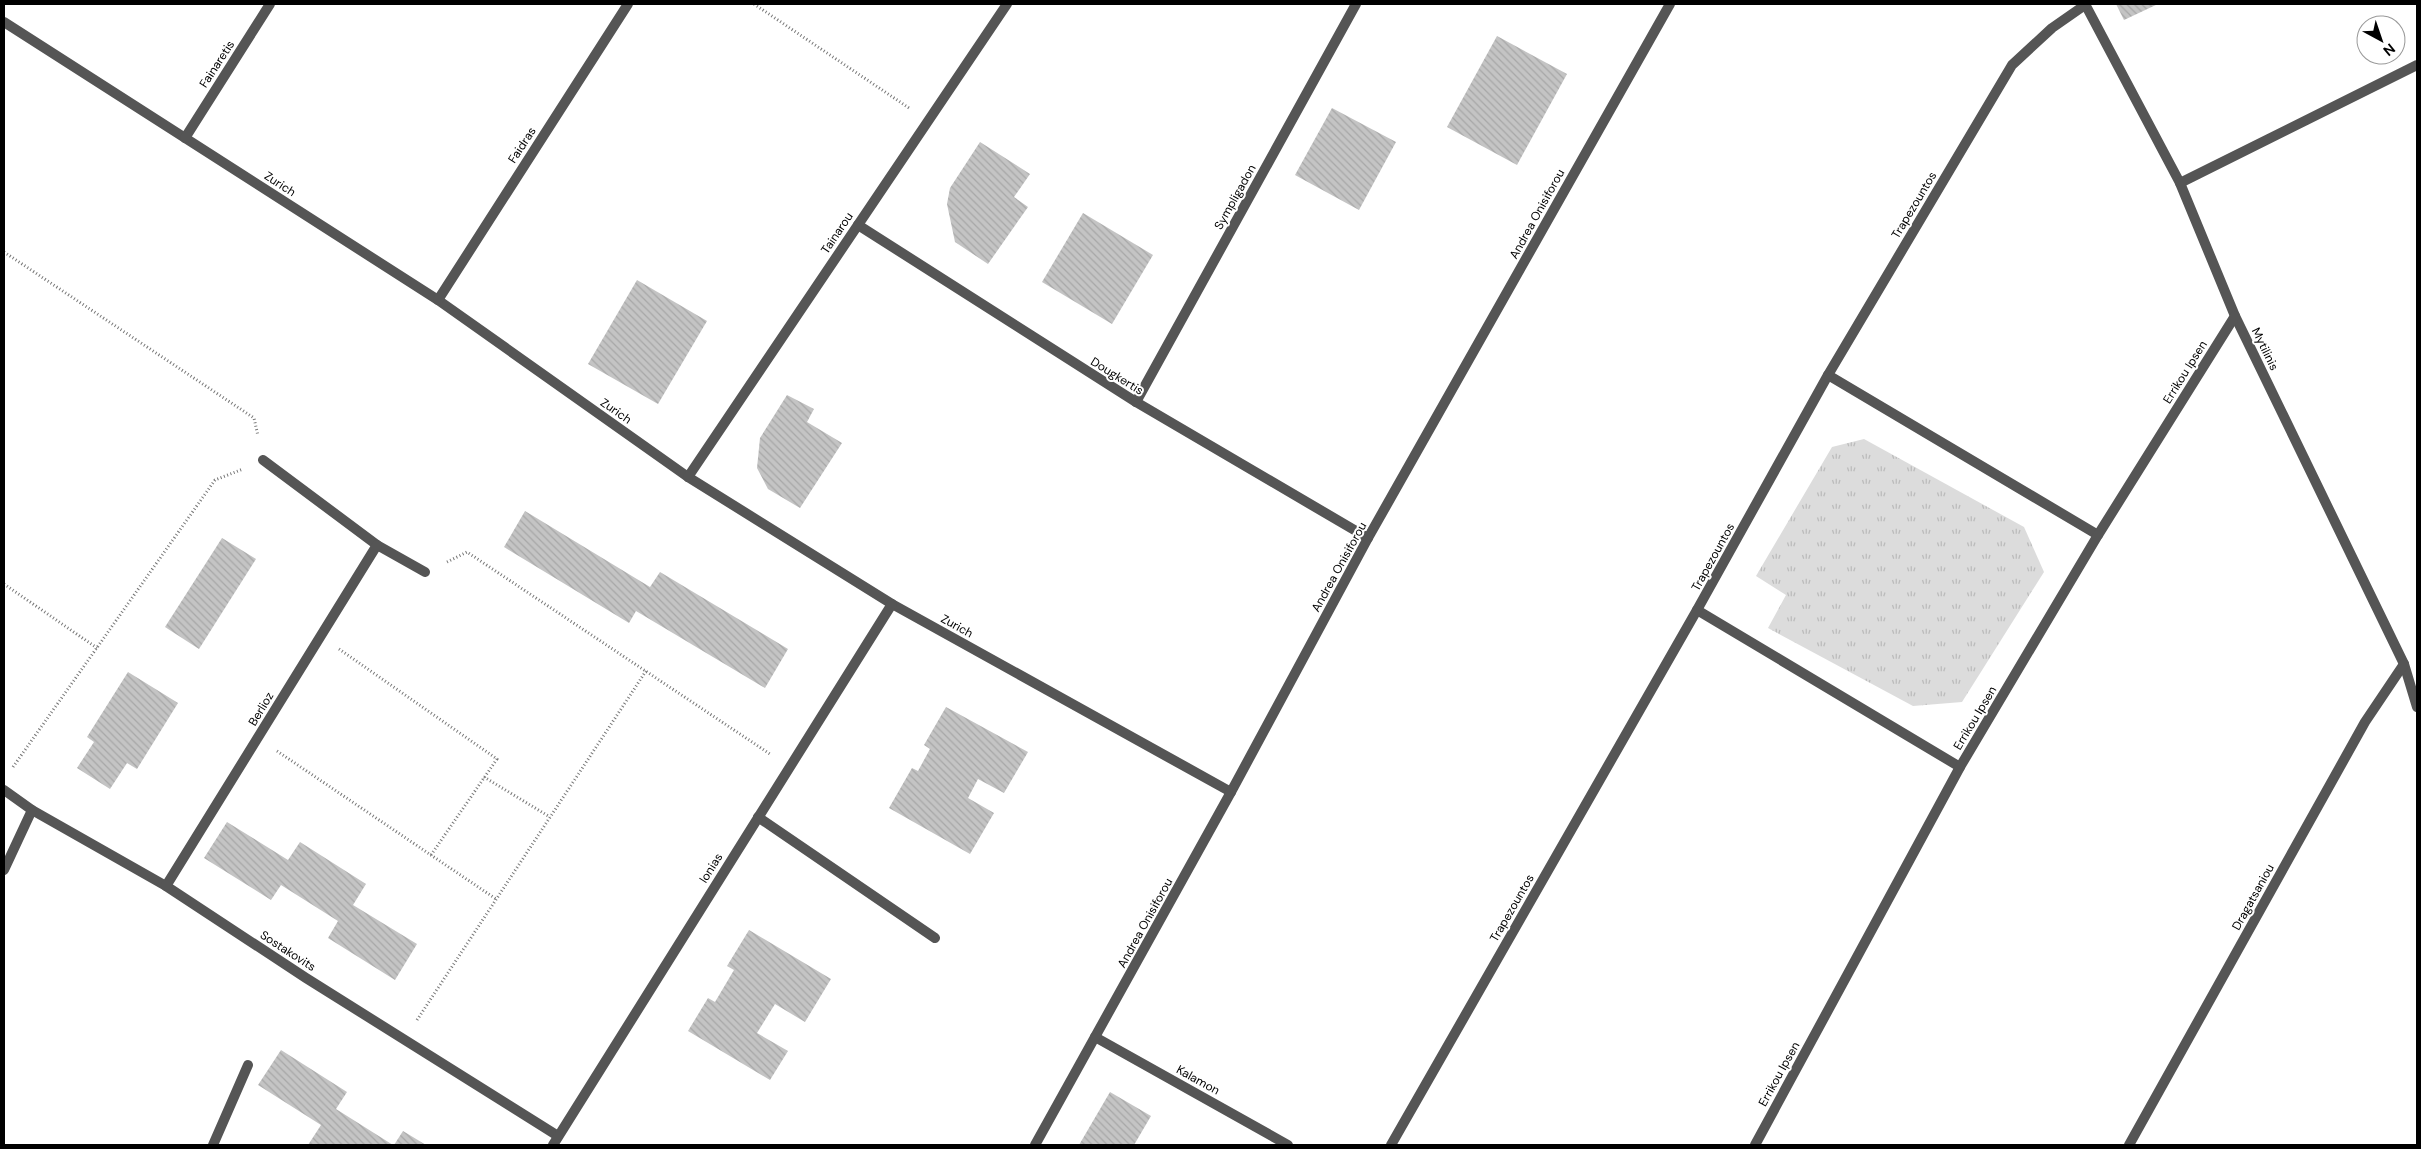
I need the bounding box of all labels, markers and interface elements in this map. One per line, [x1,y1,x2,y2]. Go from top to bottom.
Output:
north arrow [2356,15,2406,65]
street label: Fainaretis [196,37,238,91]
text: N [2380,40,2399,60]
street label: Faidras [504,124,540,166]
street label: Sympligadon [1211,161,1260,232]
street label: Andrea Onisiforou [1506,166,1568,262]
street label: Zurich [261,168,299,200]
street label: Trapezountos [1888,169,1940,241]
street label: Tainarou [817,209,857,257]
street label: Mytilinis [2248,325,2282,373]
street label: Errikou Ipsen [2159,337,2211,407]
street label: Dougkertis [1088,353,1146,399]
street label: Zurich [597,395,635,427]
street label: Andrea Onisiforou [1308,519,1370,615]
street label: Trapezountos [1688,520,1738,594]
street label: Zurich [938,611,976,641]
street label: Errikou Ipsen [1950,683,2000,753]
street label: Berlioz [245,689,277,729]
street label: Ionias [696,850,726,886]
street label: Dragatsaniou [2228,861,2278,933]
street label: Trapezountos [1486,871,1538,945]
street label: Andrea Onisiforou [1114,875,1176,971]
street label: Sostakovits [257,927,319,975]
street label: Errikou Ipsen [1755,1039,1803,1109]
street label: Kalamon [1173,1062,1223,1098]

